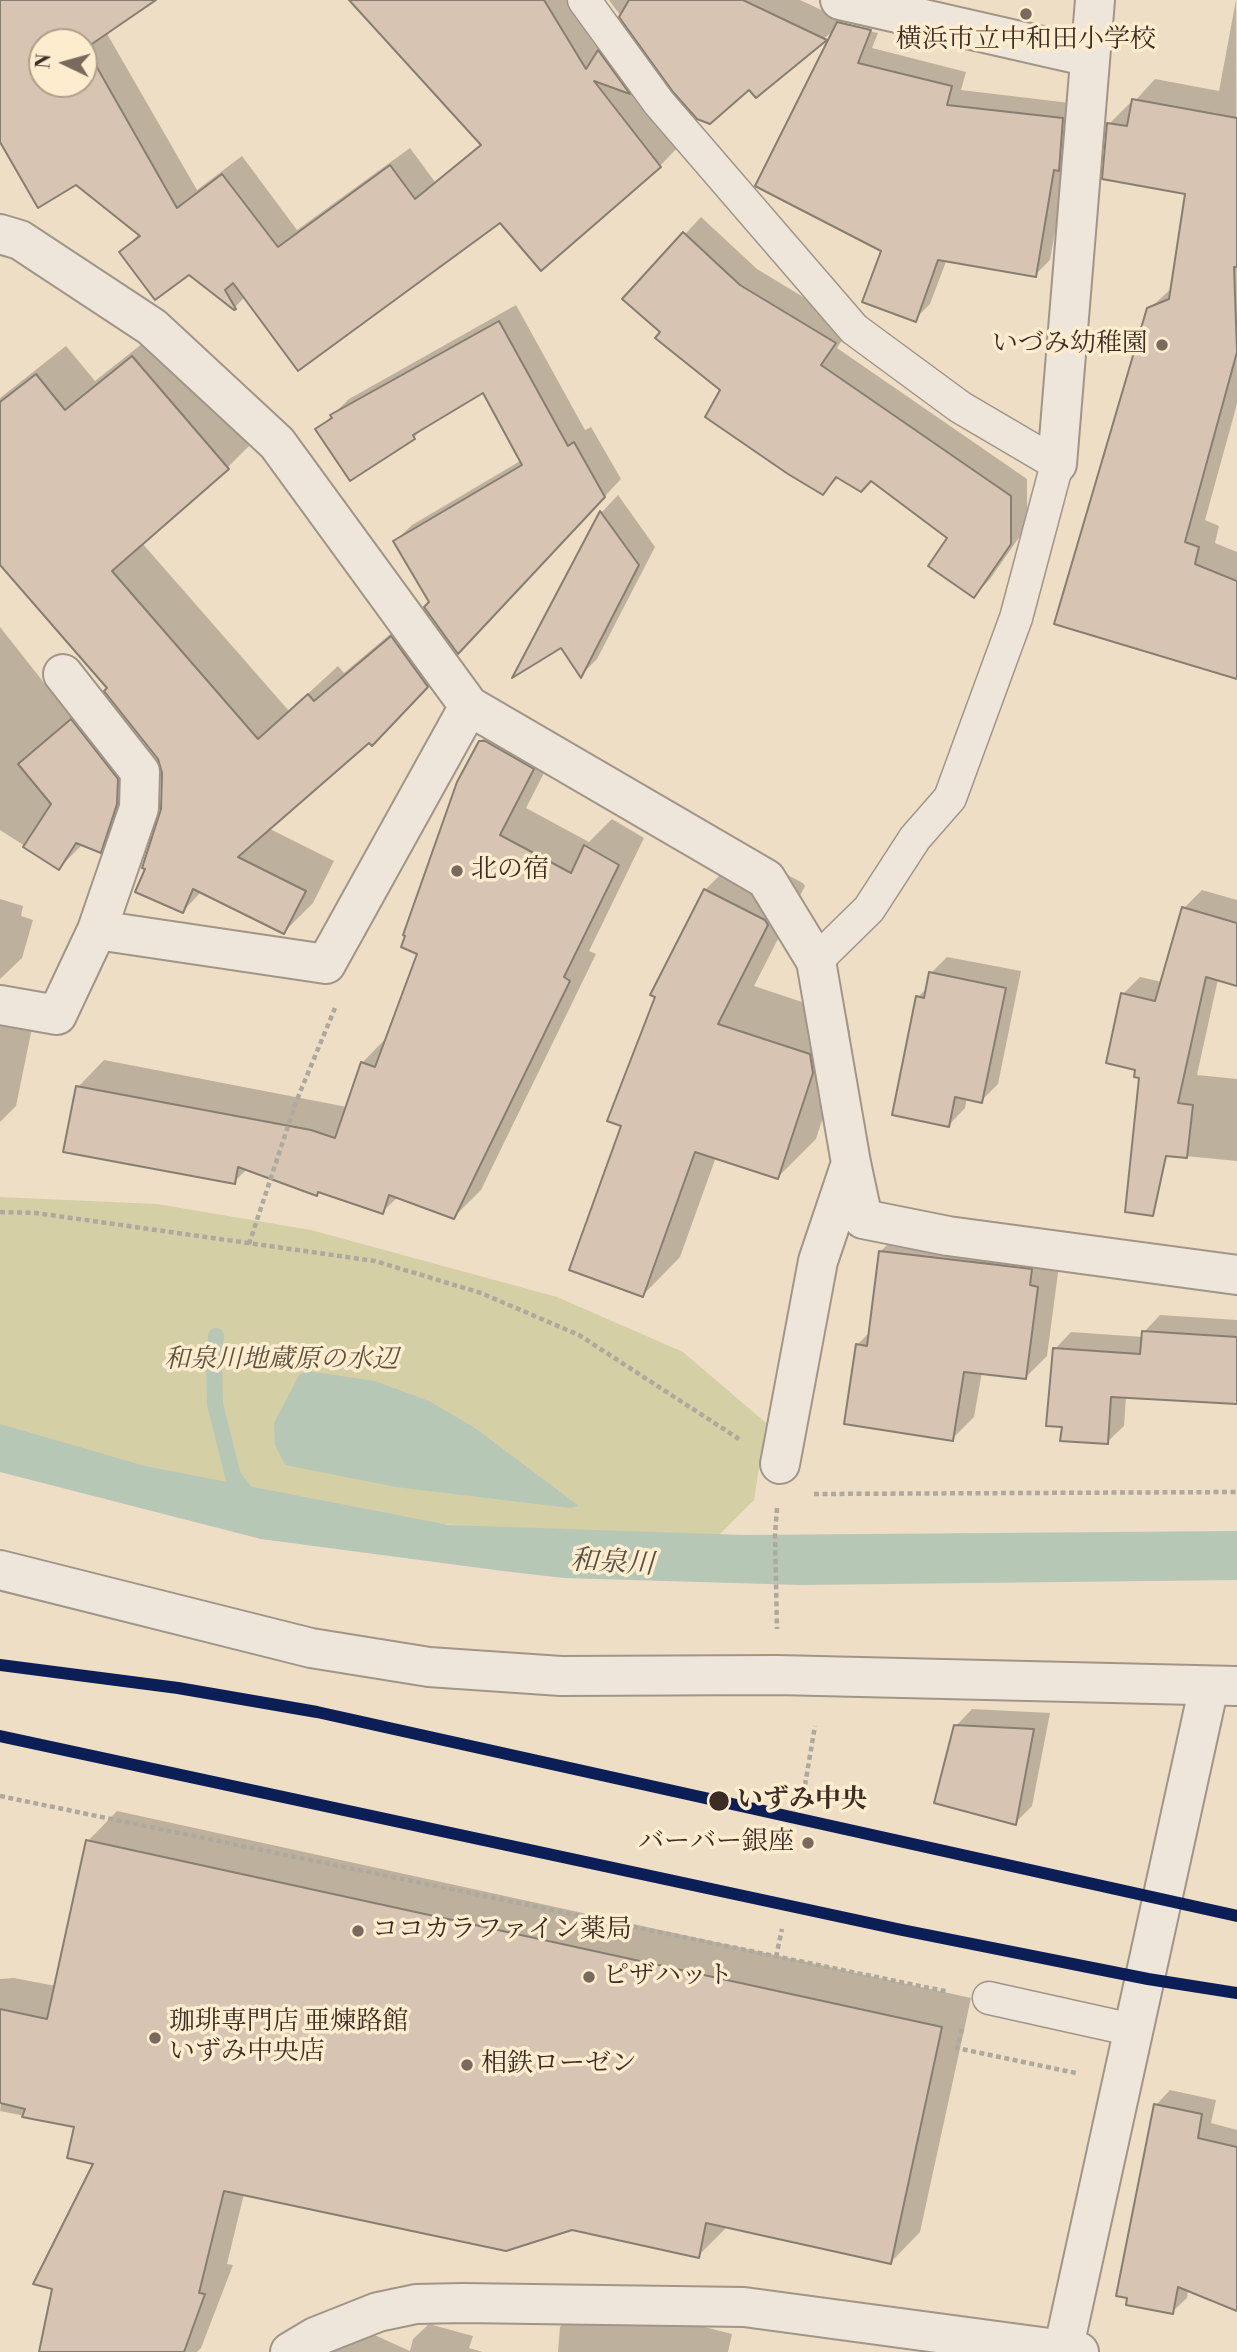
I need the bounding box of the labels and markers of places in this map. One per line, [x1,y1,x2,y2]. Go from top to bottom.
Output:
marker: 横浜市立中和田小学校 [1018,6,1034,22]
place label: 横浜市立中和田小学校 [896,25,1156,57]
place label: いづみ幼稚園 [992,329,1148,361]
marker: いづみ幼稚園 [1154,337,1170,353]
place label: 北の宿 [471,855,549,887]
marker: 北の宿 [449,863,465,879]
place label: いずみ中央 [737,1785,867,1817]
marker: いずみ中央 [707,1789,731,1813]
place label: バーバー銀座 [638,1827,794,1859]
marker: バーバー銀座 [800,1835,816,1851]
place label: ココカラファイン薬局 [372,1915,632,1947]
marker: ココカラファイン薬局 [350,1923,366,1939]
place label: ピザハット [603,1961,733,1993]
marker: ピザハット [581,1969,597,1985]
place label: 珈琲専門店 亜煉路館 いずみ中央店 [169,2007,408,2068]
marker: 珈琲専門店 亜煉路館 いずみ中央店 [147,2030,163,2046]
place label: 相鉄ローゼン [481,2049,637,2081]
marker: 相鉄ローゼン [459,2057,475,2073]

